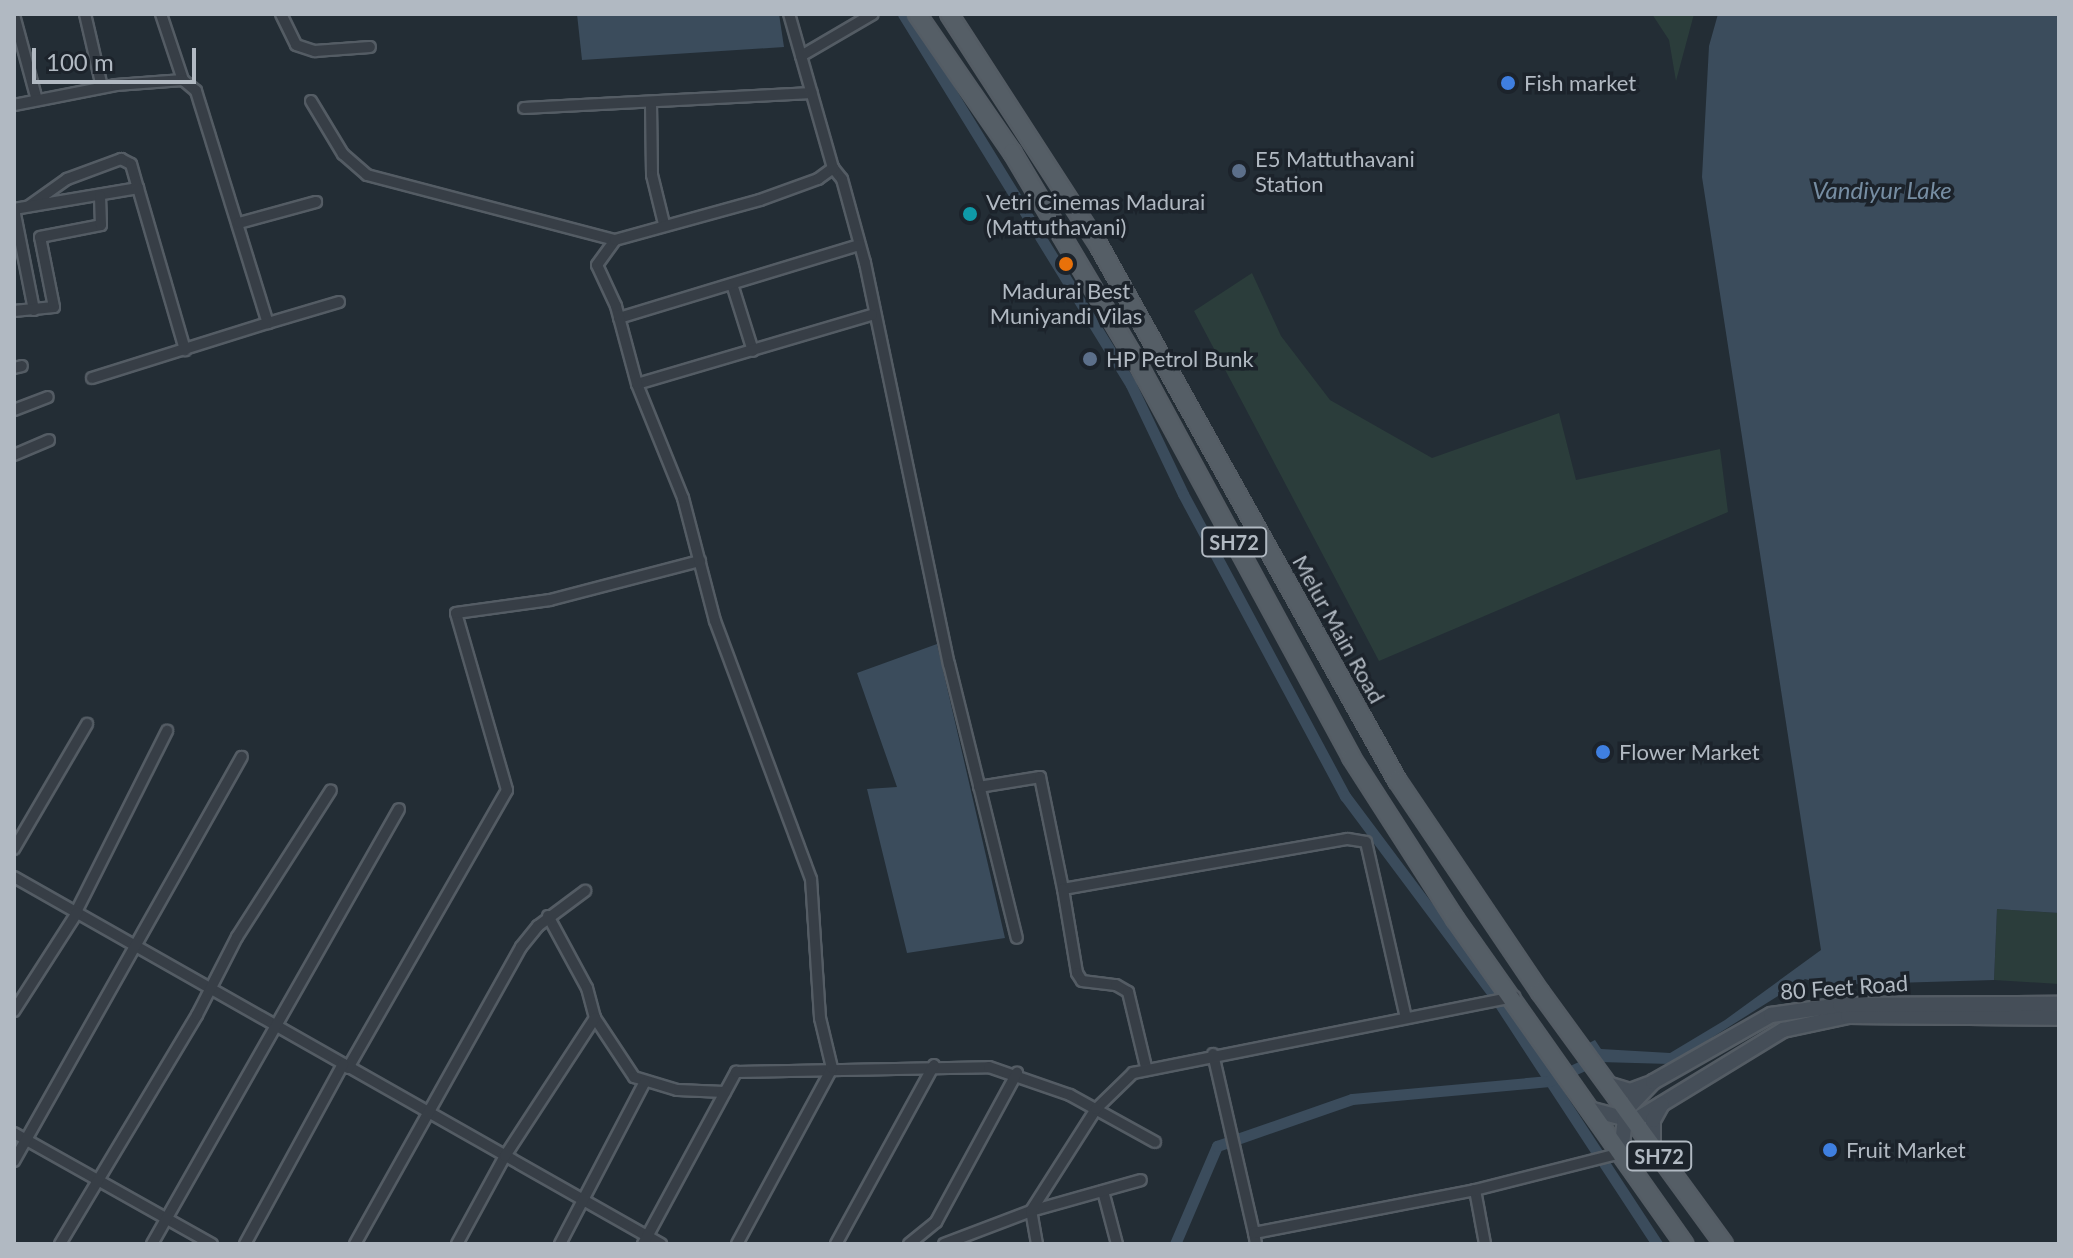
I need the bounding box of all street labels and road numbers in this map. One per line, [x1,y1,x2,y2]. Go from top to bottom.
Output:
road number: SH72 [1200,526,1268,558]
street label: Melur Main Road [1287,550,1391,708]
street label: 80 Feet Road [1779,969,1909,1005]
road number: SH72 [1625,1140,1693,1172]

